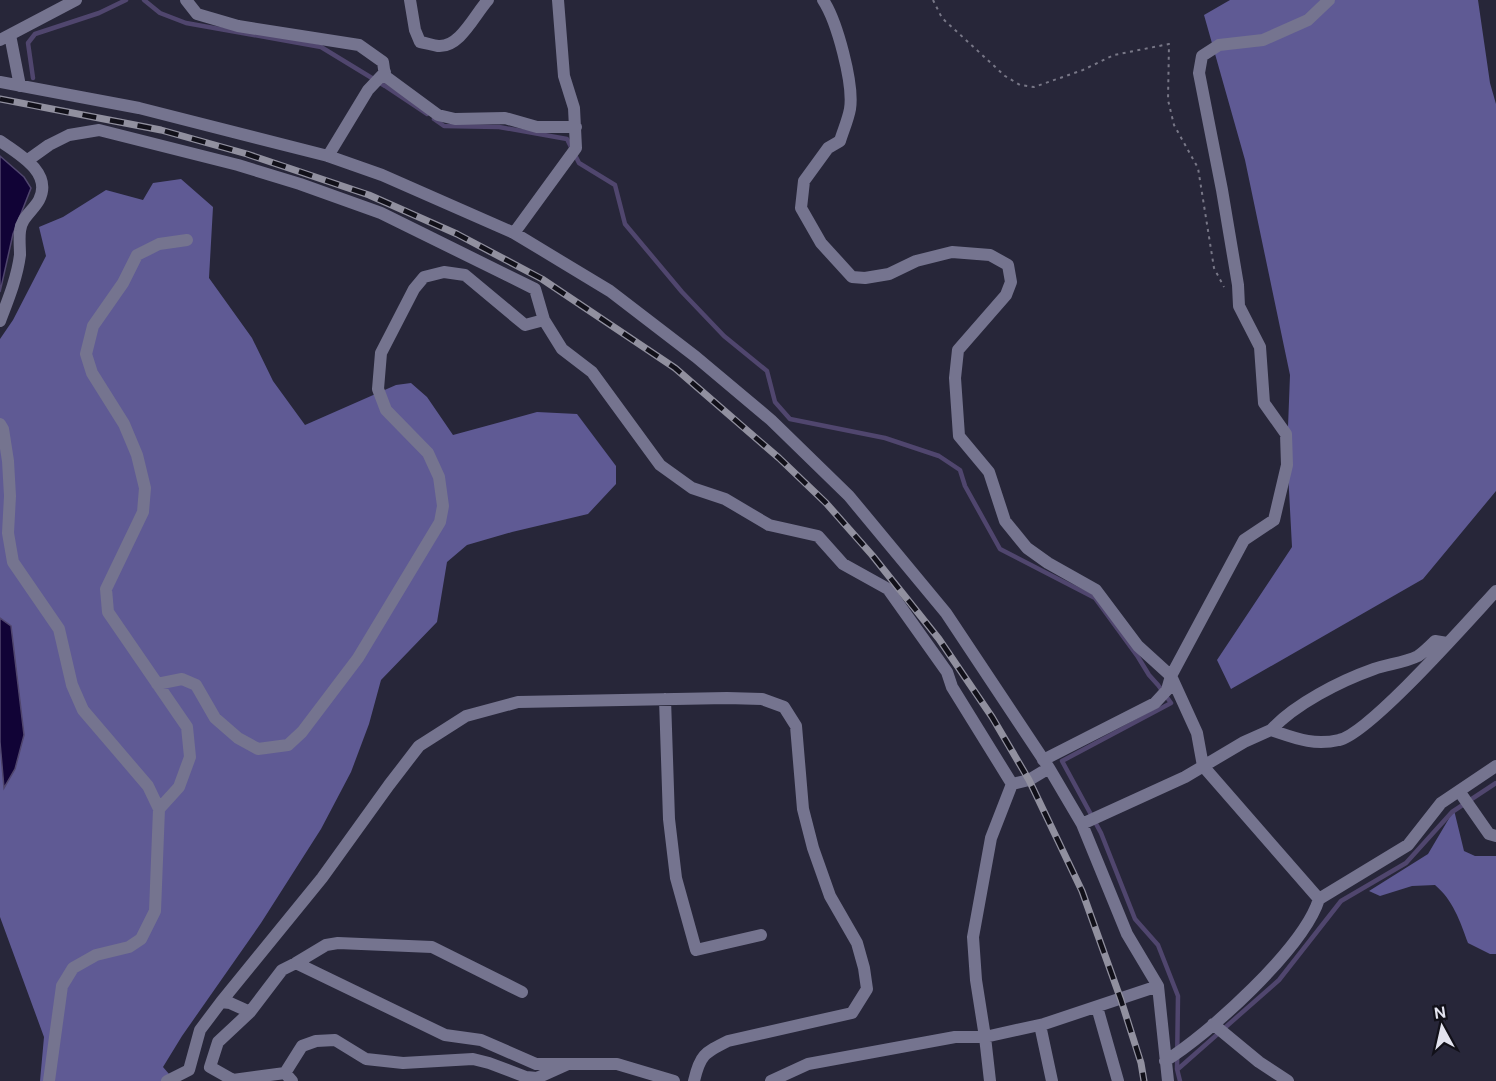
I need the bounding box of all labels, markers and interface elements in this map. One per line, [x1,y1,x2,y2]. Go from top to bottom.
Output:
north arrow [1412,997,1472,1057]
text: N [1433,1001,1447,1024]

